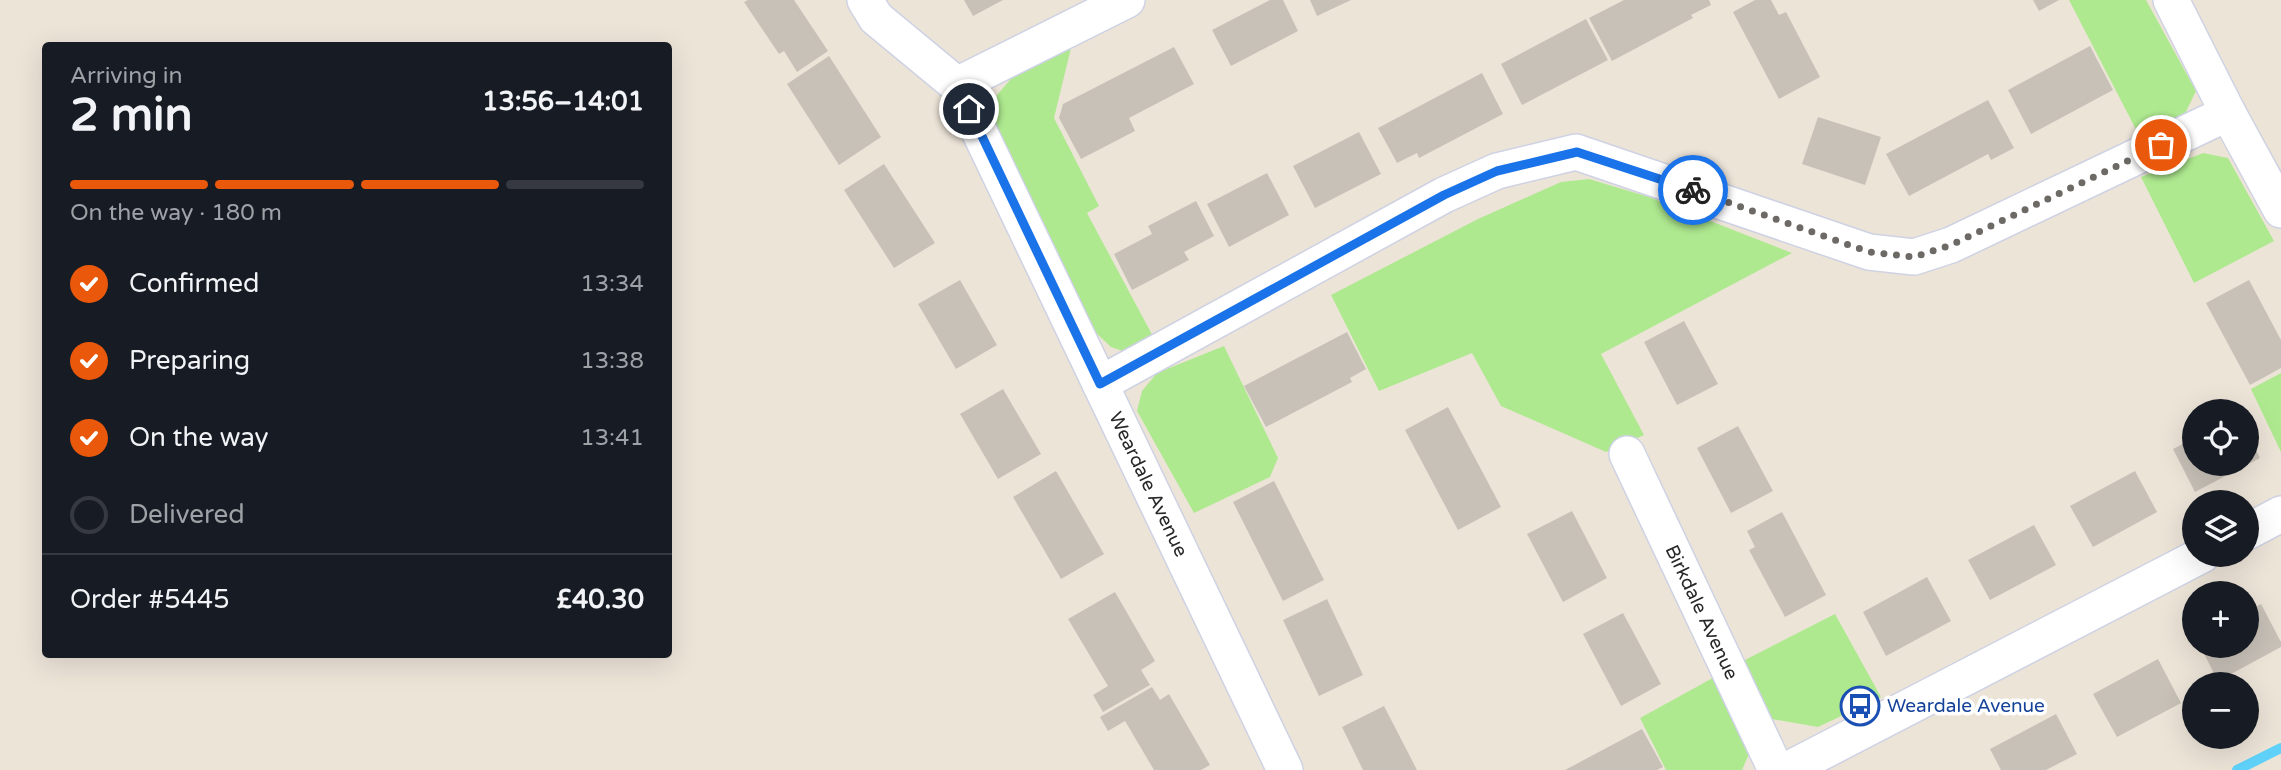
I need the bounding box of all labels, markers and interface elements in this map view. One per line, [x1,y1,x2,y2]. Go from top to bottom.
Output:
text: Arriving in [70,62,183,90]
pin [939,79,999,139]
text: 13:56–14:01 [482,86,644,117]
text: 2 min [70,88,193,143]
icon: home [950,90,988,128]
pin [2131,115,2191,175]
icon: bag [2142,126,2180,164]
courier [1658,155,1728,225]
icon: bike [1674,171,1712,209]
text: On the way · 180 m [70,199,282,227]
icon: check [70,265,108,303]
text: Confirmed [129,268,259,299]
text: 13:34 [580,270,644,298]
icon: check [70,342,108,380]
text: Preparing [129,345,250,376]
text: 13:38 [580,347,644,375]
map controls [2182,399,2259,749]
button: locate [2182,399,2259,476]
street label: Weardale Avenue [1104,408,1192,560]
icon: check [70,419,108,457]
text: On the way [129,422,269,453]
text: 13:41 [580,424,644,452]
button: layers [2182,490,2259,567]
text: Delivered [129,499,245,530]
street label: Birkdale Avenue [1660,541,1743,683]
button: + [2182,581,2259,658]
text: Order #5445 [70,584,230,615]
text: £40.30 [556,584,644,615]
button: − [2182,672,2259,749]
bus stop icon: Weardale Avenue [1839,685,1881,727]
place label: Weardale Avenue [1887,695,2045,717]

